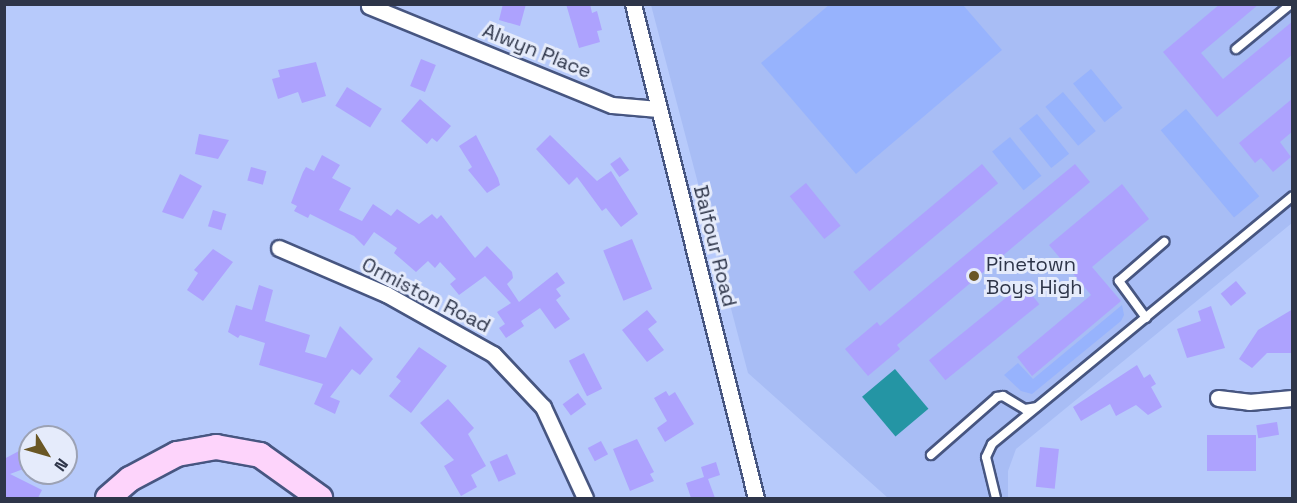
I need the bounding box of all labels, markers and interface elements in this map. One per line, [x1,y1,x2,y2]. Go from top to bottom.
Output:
street label: Alwyn Place [479,18,595,84]
street label: Balfour Road [688,183,742,309]
street label: Ormiston Road [358,252,494,338]
place label: Pinetown Boys High [986,252,1083,299]
marker: Pinetown Boys High [967,269,981,283]
north arrow [18,425,78,485]
text: N [50,454,73,476]

